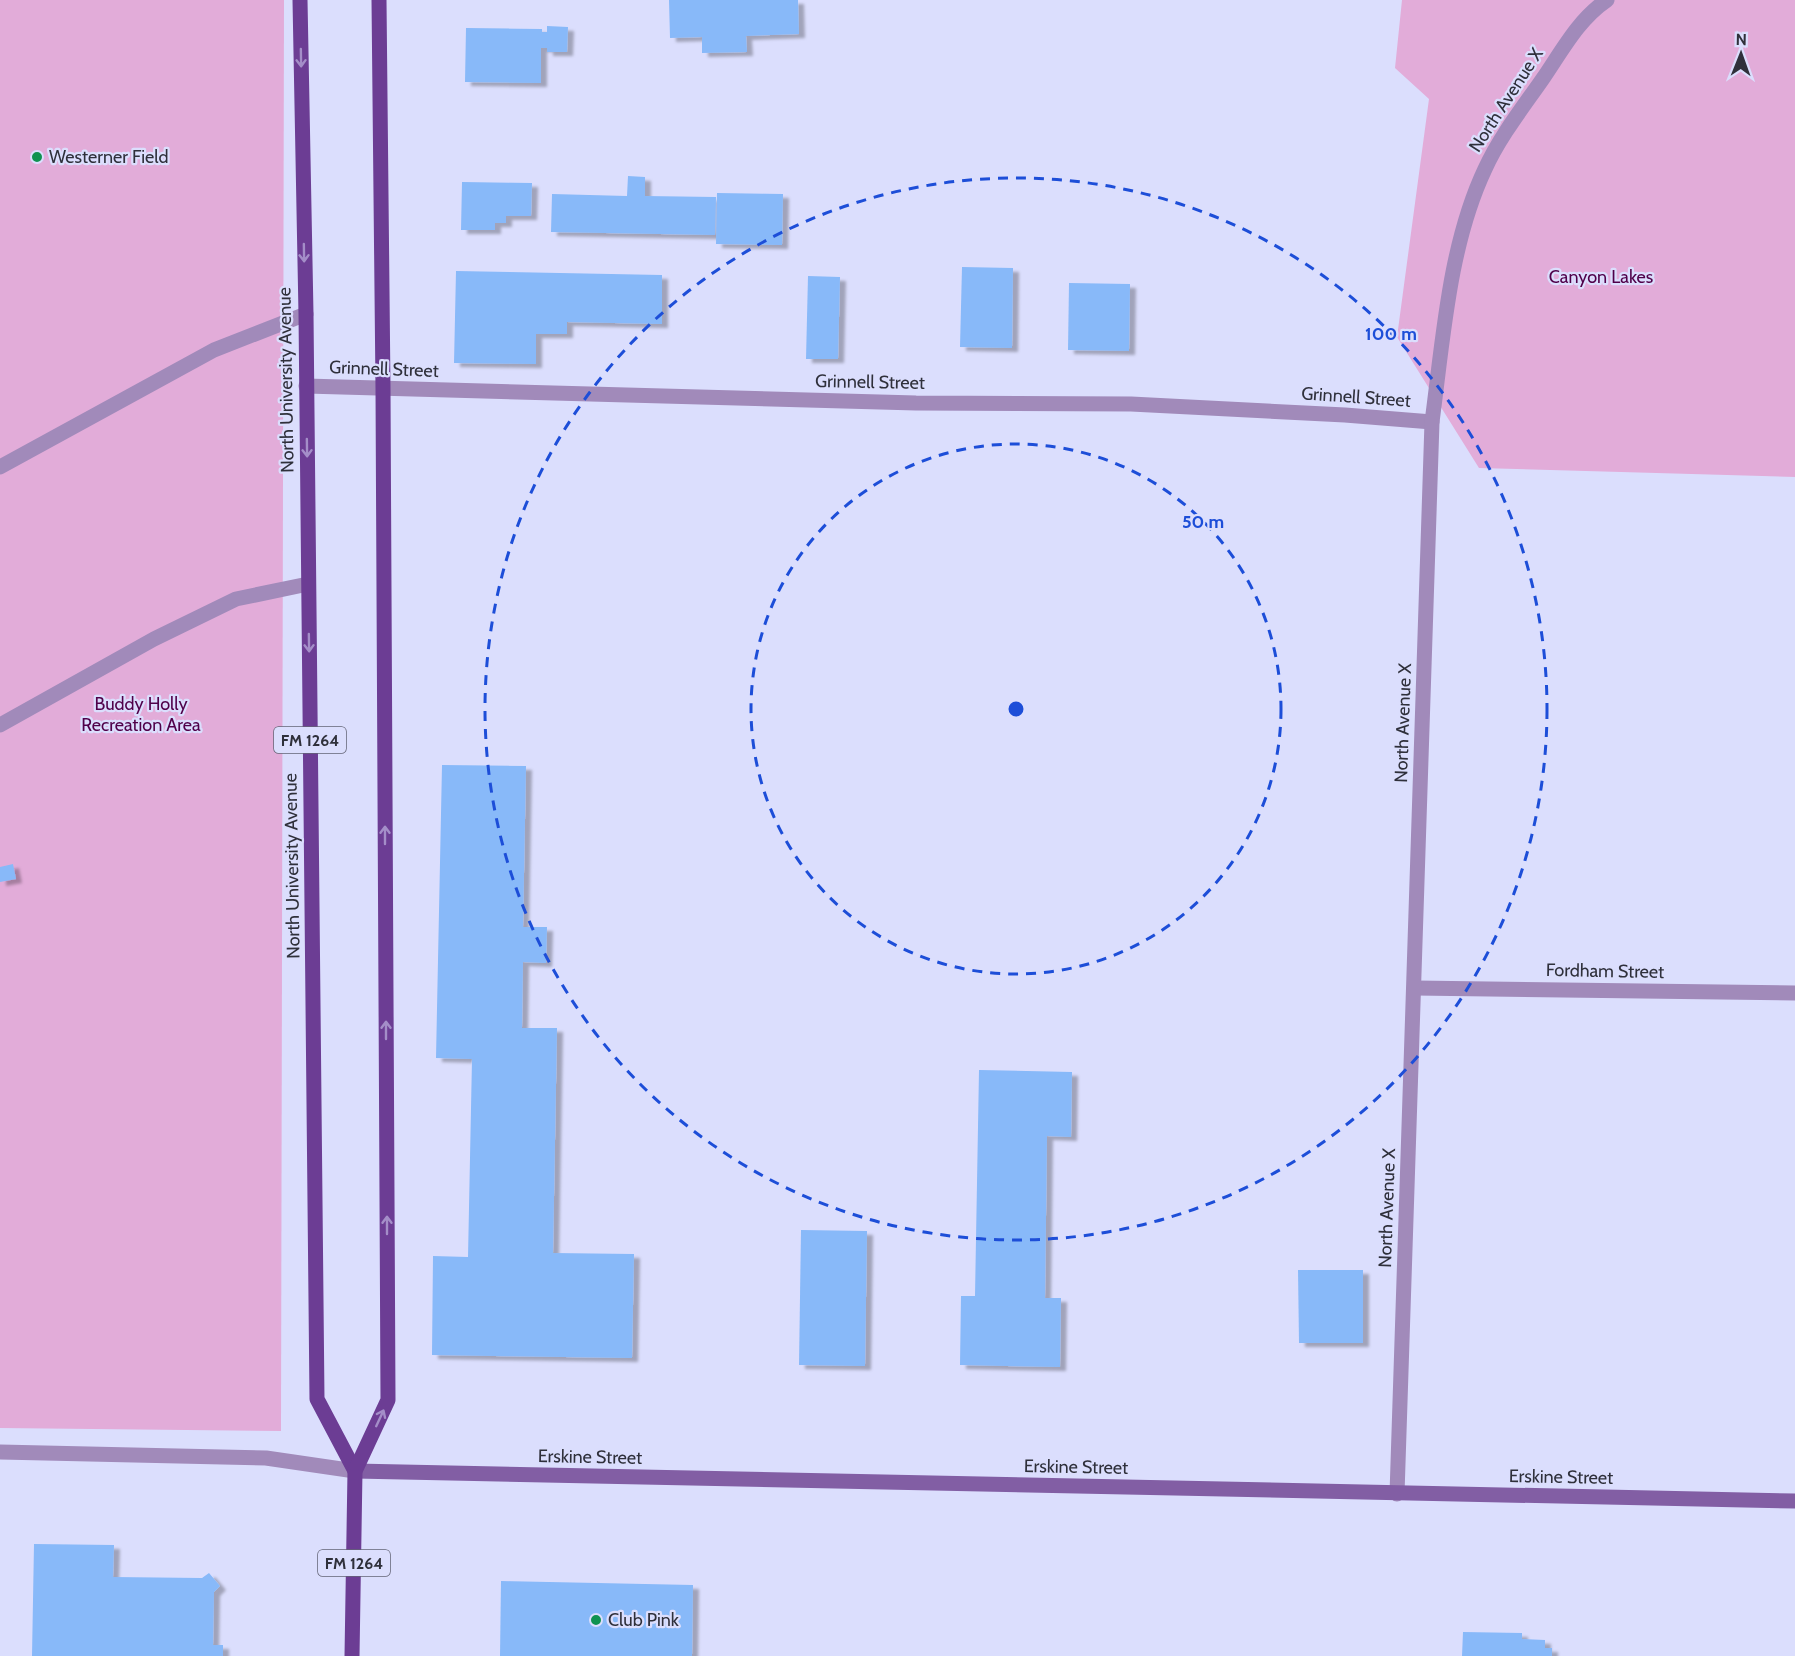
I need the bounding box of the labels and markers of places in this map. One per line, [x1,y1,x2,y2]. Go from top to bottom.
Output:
place label: Westerner Field [49,146,168,168]
marker: Westerner Field [30,150,44,164]
centre of rings [1006,699,1026,719]
place label: Club Pink [608,1609,680,1631]
marker: Club Pink [589,1613,603,1627]

